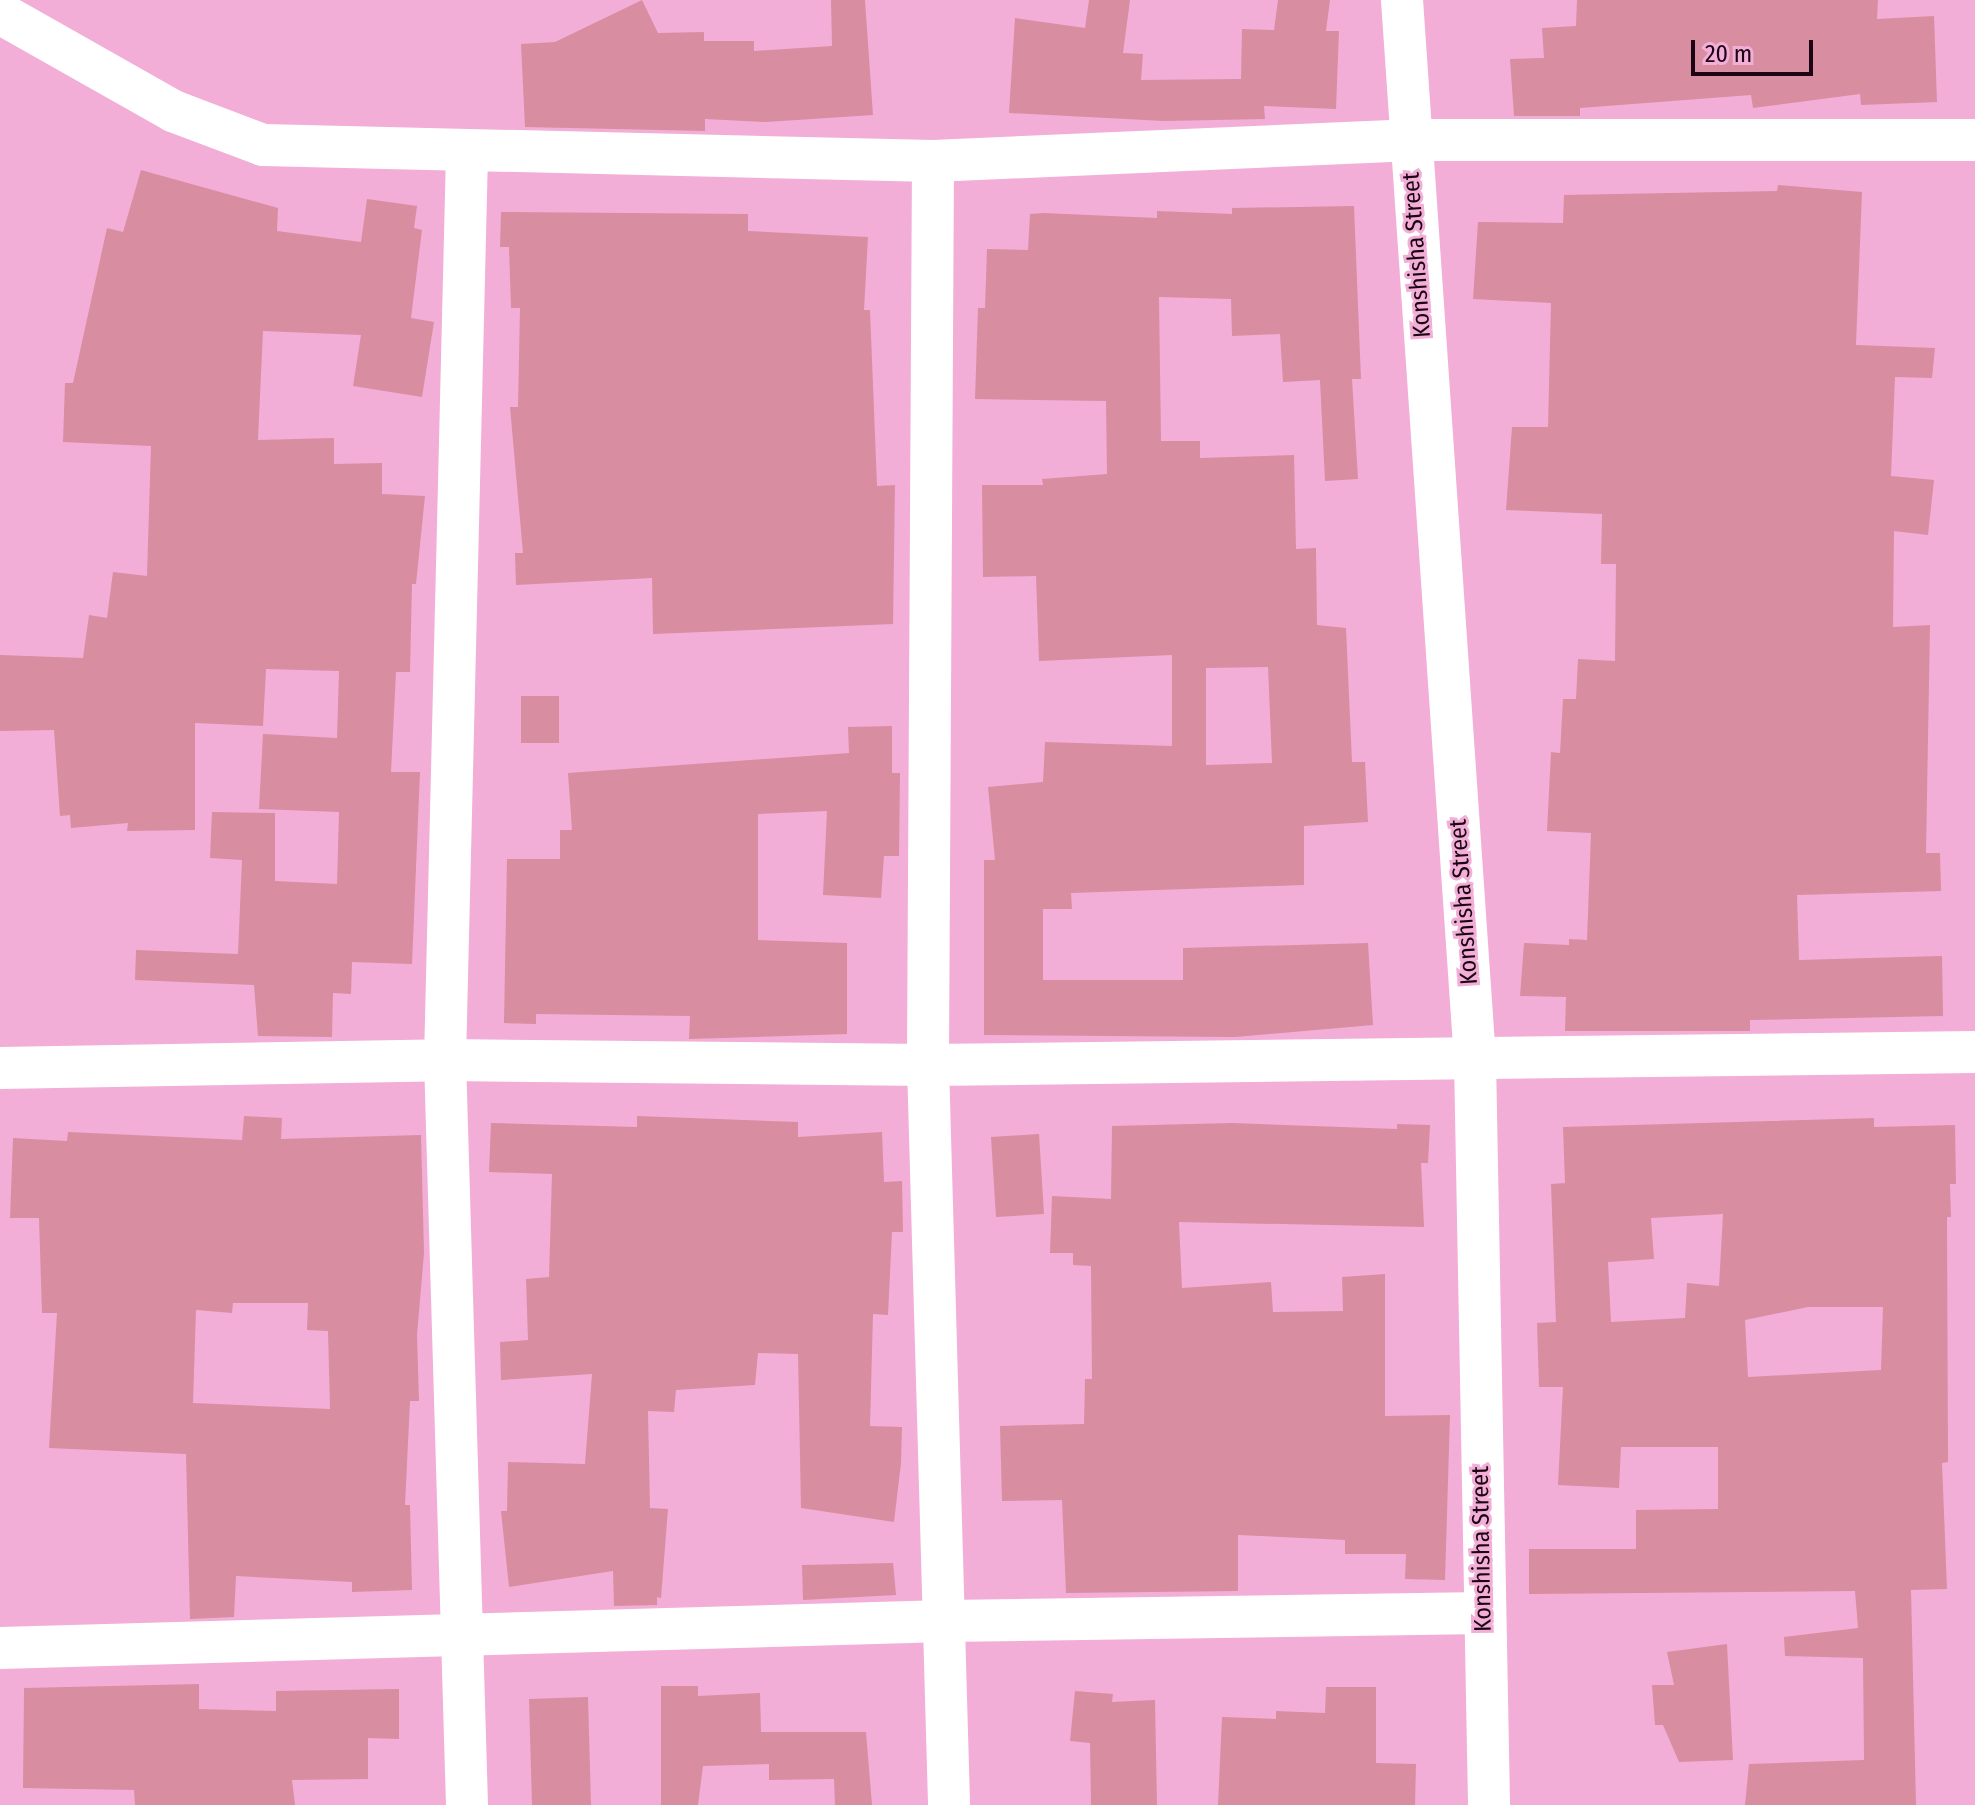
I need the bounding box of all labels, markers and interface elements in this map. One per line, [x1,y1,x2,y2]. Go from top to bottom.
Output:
scale bar [1695,24,1817,74]
text: 20 m [1705,40,1752,68]
street label: Konshisha Street [1397,171,1437,339]
street label: Konshisha Street [1444,818,1484,986]
street label: Konshisha Street [1466,1466,1498,1632]

